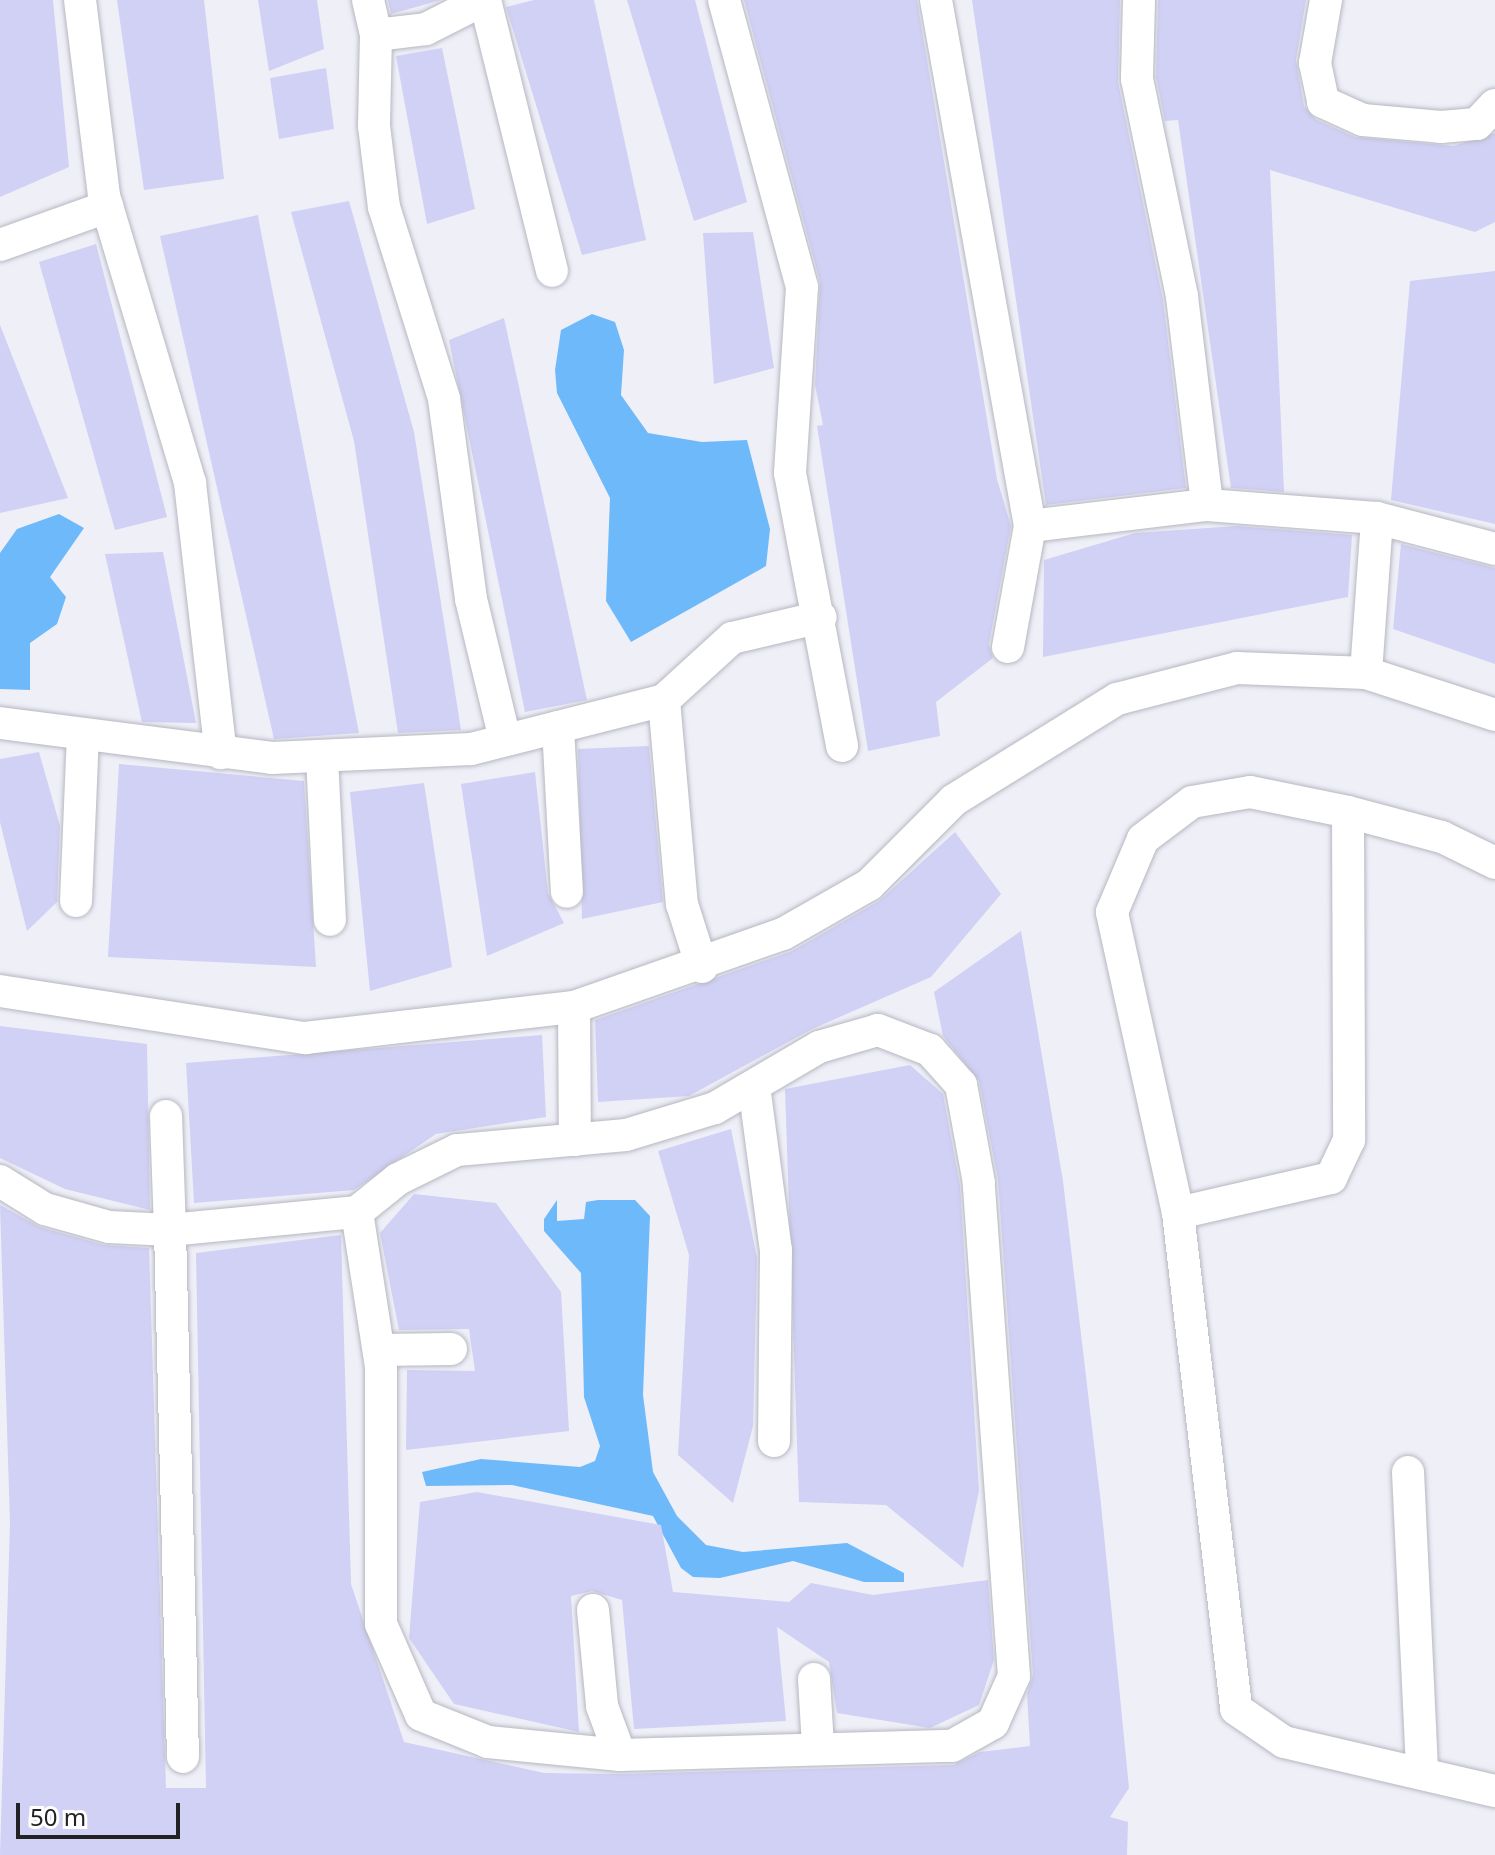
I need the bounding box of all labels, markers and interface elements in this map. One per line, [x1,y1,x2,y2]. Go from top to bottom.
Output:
scale bar [20,1787,184,1837]
text: 50 m [30,1800,86,1833]

